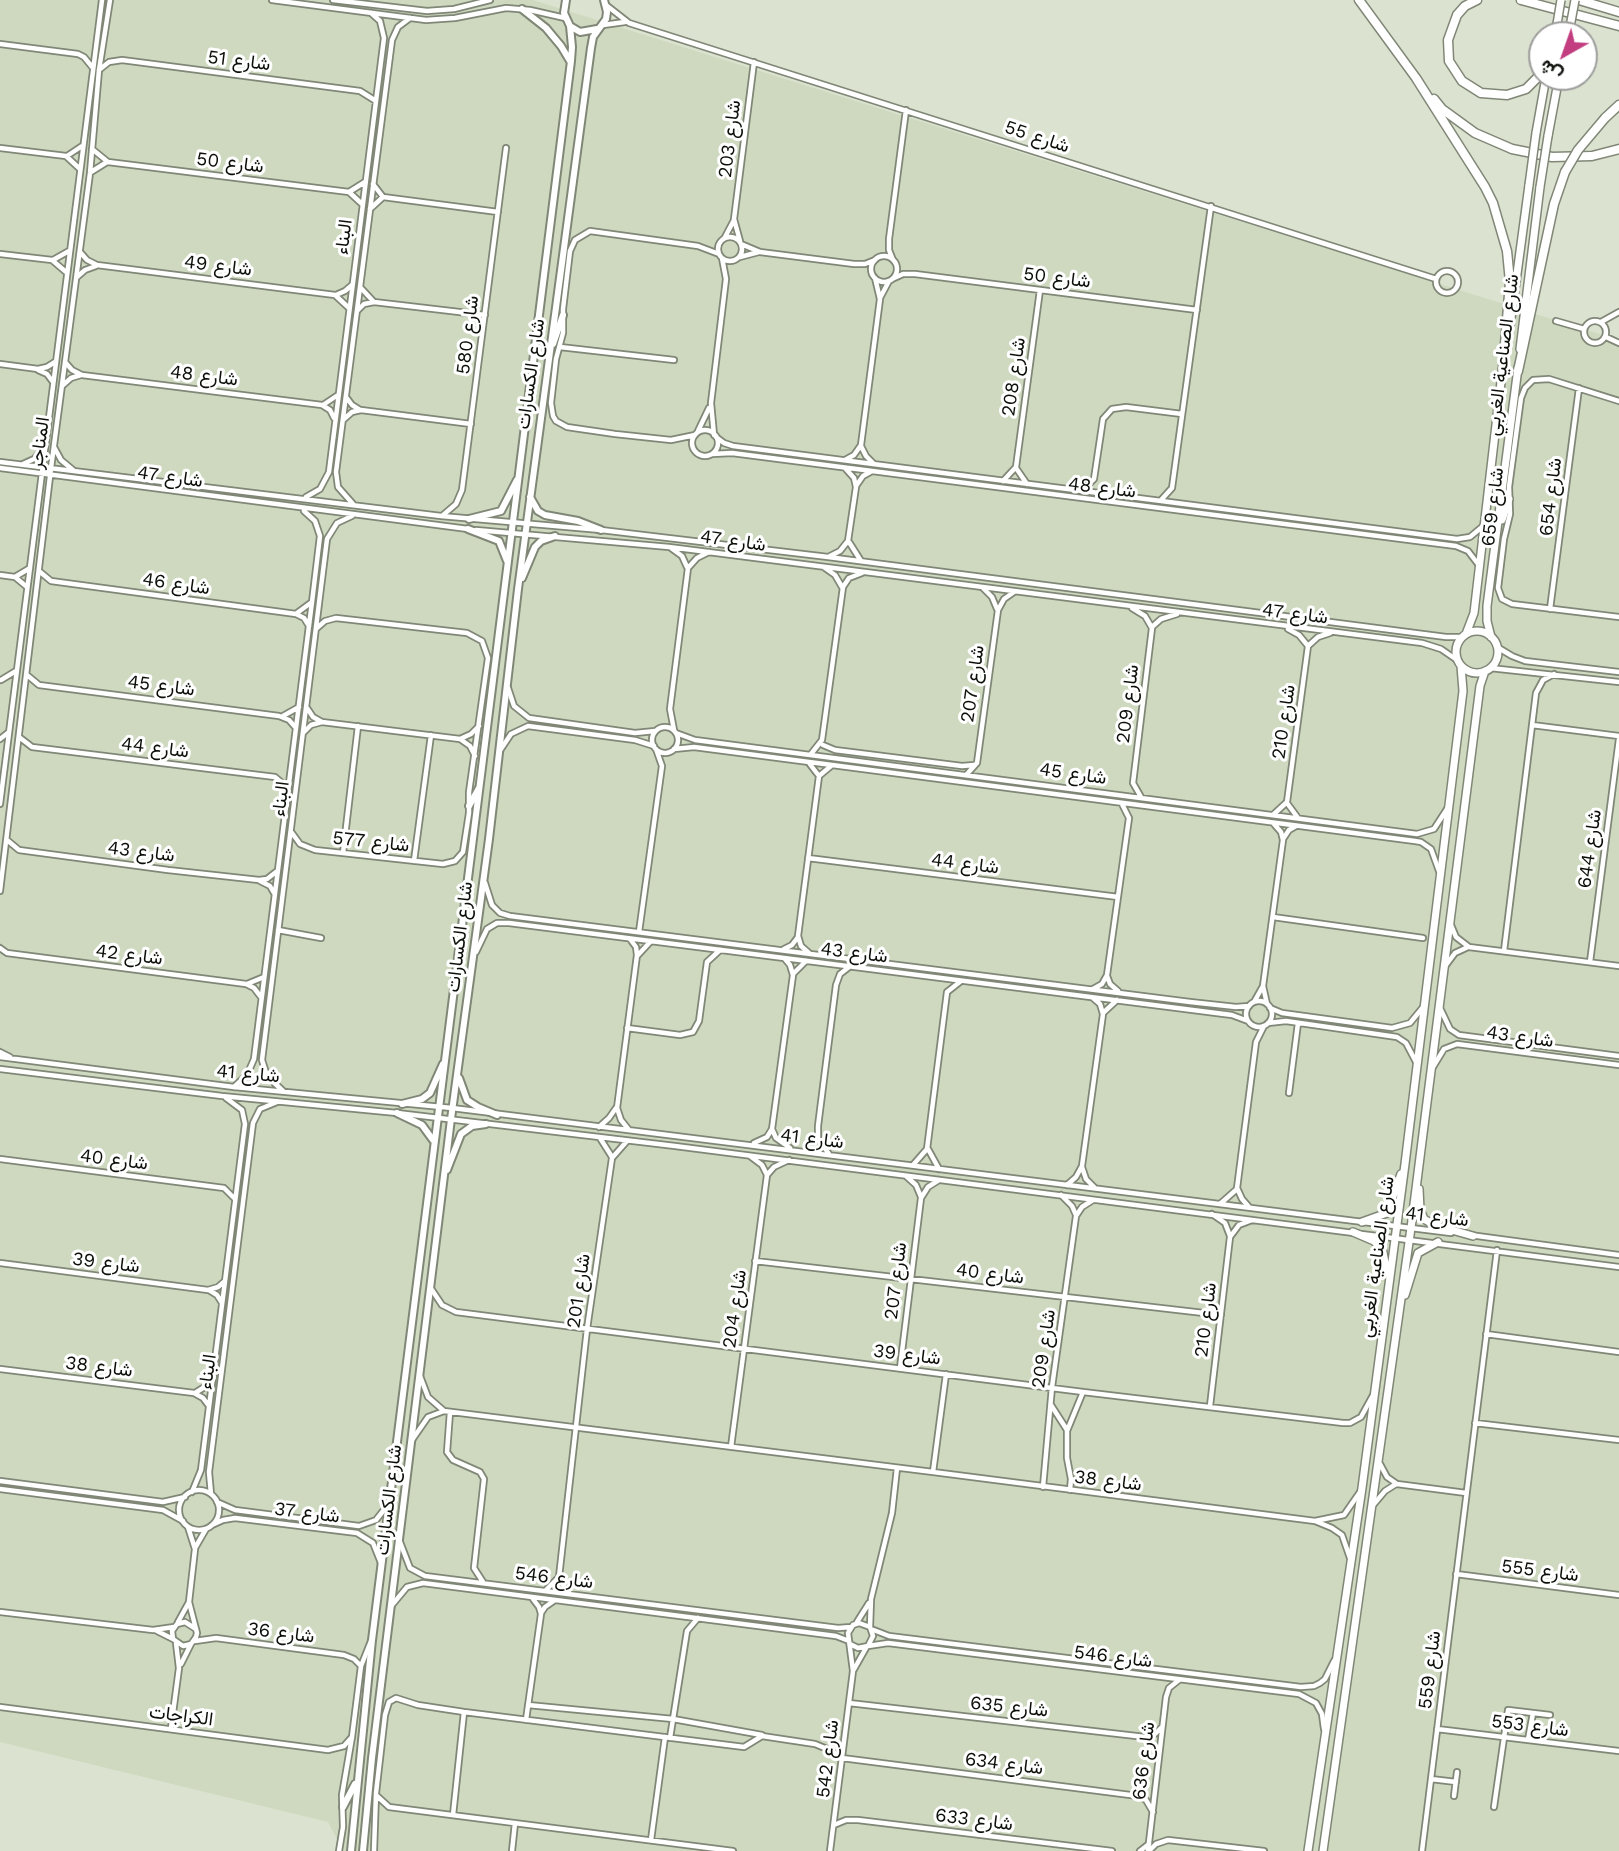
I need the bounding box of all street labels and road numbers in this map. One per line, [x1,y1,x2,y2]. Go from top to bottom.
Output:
street label: شارع 51 [206,46,272,76]
street label: شارع 203 [714,99,746,179]
street label: شارع 55 [1002,116,1072,158]
street label: شارع 50 [195,148,265,178]
street label: البناء [331,218,357,256]
street label: شارع 49 [183,251,253,281]
street label: شارع 50 [1022,263,1092,293]
street label: شارع الصناعية الغربي [1482,273,1524,437]
street label: شارع 580 [452,294,484,376]
street label: شارع الكسارات [512,317,550,431]
street label: شارع 208 [997,336,1031,418]
street label: شارع 48 [169,361,239,391]
street label: المناجر [25,416,55,470]
street label: شارع 654 [1535,456,1567,538]
street label: شارع 47 [136,461,204,493]
street label: شارع 659 [1477,466,1509,548]
street label: شارع 48 [1067,473,1137,503]
street label: شارع 47 [699,525,767,557]
street label: شارع 46 [141,568,211,600]
street label: شارع 47 [1261,599,1329,629]
street label: شارع 207 [956,644,990,724]
street label: شارع 209 [1112,663,1144,745]
street label: شارع 45 [126,671,196,701]
street label: شارع 210 [1267,683,1301,761]
street label: شارع 44 [120,733,190,763]
street label: شارع 45 [1038,758,1108,790]
street label: البناء [268,780,294,818]
street label: شارع 644 [1573,808,1607,890]
street label: شارع 577 [331,827,411,857]
street label: شارع 43 [106,837,176,867]
street label: شارع 44 [930,849,1000,879]
street label: شارع الكسارات [442,880,478,994]
street label: شارع 43 [819,938,889,968]
street label: شارع 42 [94,940,164,970]
street label: شارع 43 [1485,1021,1555,1053]
street label: شارع 41 [215,1060,281,1088]
street label: شارع 41 [779,1124,845,1154]
street label: شارع 40 [79,1145,149,1175]
street label: شارع الصناعية الغربي [1354,1175,1400,1339]
street label: شارع 41 [1404,1202,1470,1232]
street label: شارع 207 [880,1241,912,1321]
street label: شارع 39 [71,1248,141,1278]
street label: شارع 201 [562,1252,596,1330]
street label: شارع 40 [955,1259,1025,1289]
street label: شارع 204 [718,1268,752,1350]
street label: شارع 210 [1190,1281,1222,1359]
street label: شارع 209 [1027,1308,1061,1390]
street label: شارع 39 [872,1340,942,1370]
street label: شارع 38 [64,1352,134,1382]
street label: البناء [194,1353,222,1391]
street label: شارع الكسارات [371,1443,407,1557]
street label: شارع 38 [1073,1466,1143,1496]
street label: شارع 37 [273,1498,341,1528]
street label: شارع 555 [1500,1555,1580,1587]
street label: شارع 546 [513,1562,595,1594]
street label: شارع 36 [246,1618,316,1648]
street label: شارع 559 [1414,1630,1446,1710]
street label: شارع 546 [1072,1641,1154,1673]
street label: شارع 635 [969,1692,1049,1722]
street label: الكراجات [148,1701,214,1731]
street label: شارع 553 [1490,1710,1570,1742]
street label: شارع 542 [812,1719,844,1799]
street label: شارع 636 [1128,1720,1160,1802]
street label: شارع 634 [963,1748,1045,1780]
street label: شارع 633 [934,1804,1014,1836]

